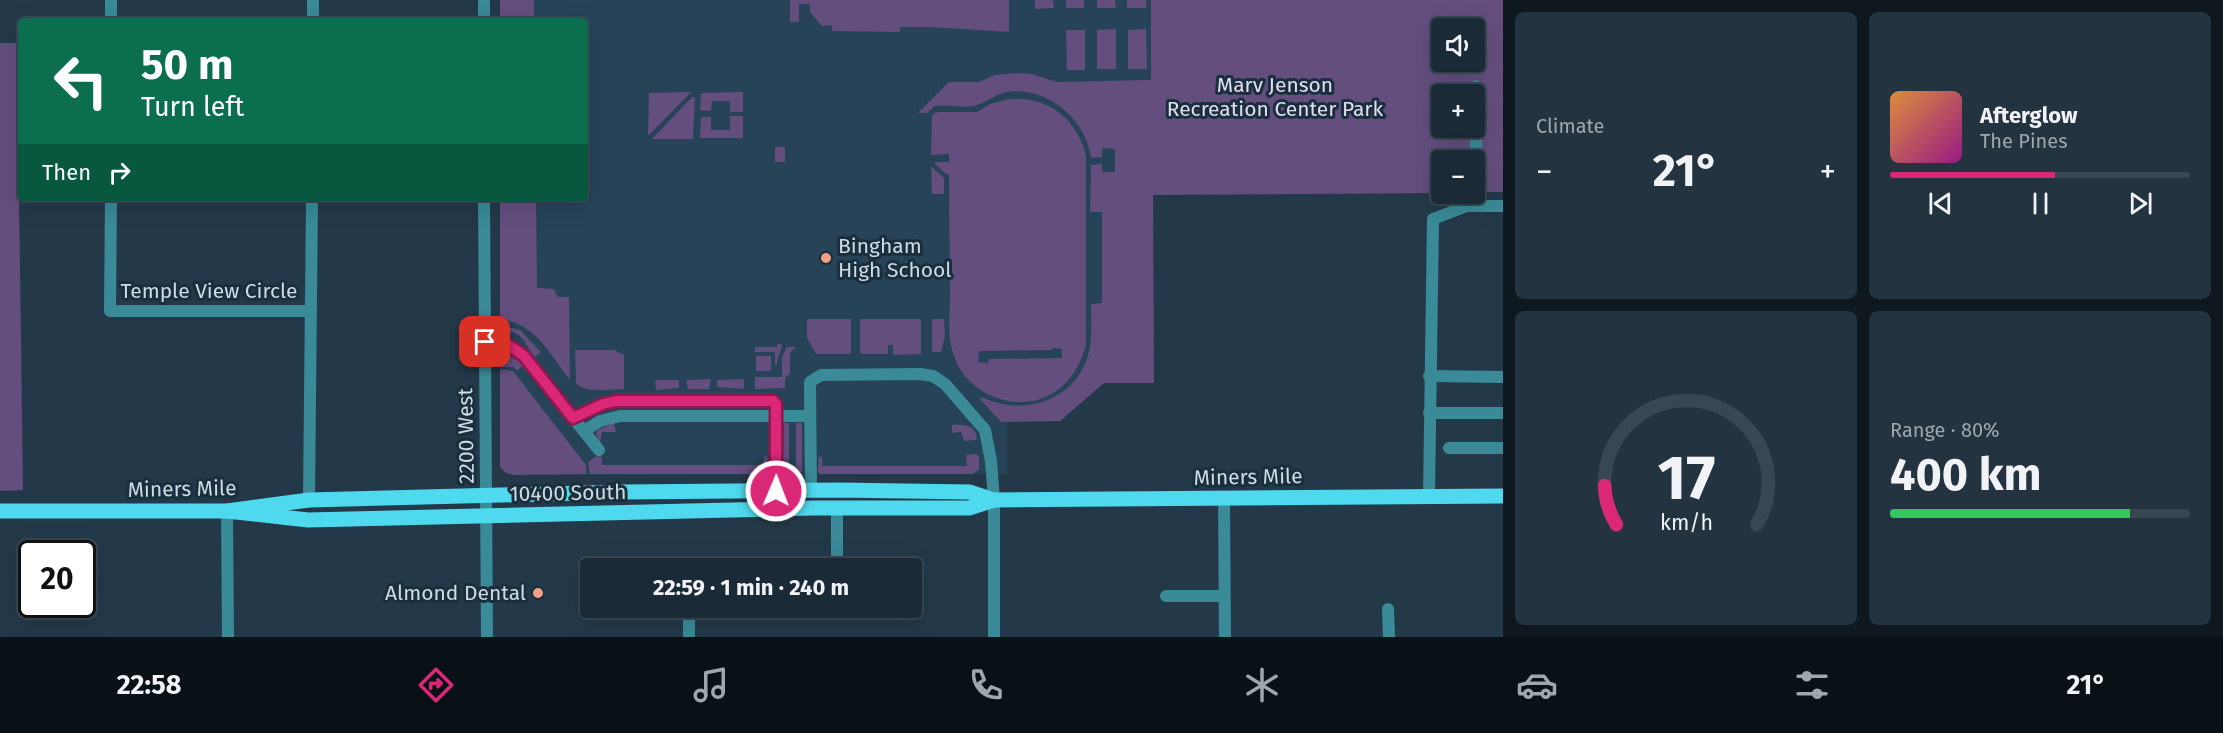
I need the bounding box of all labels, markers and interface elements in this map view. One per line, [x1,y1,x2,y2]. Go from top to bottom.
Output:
map controls [1431,18,1485,204]
button: sound [1431,18,1485,72]
text: 50 m [141,40,234,90]
icon: left [42,42,120,120]
park label: Marv Jenson Recreation Center Park [1167,72,1383,122]
button: + [1431,84,1485,138]
text: Turn left [141,91,244,123]
text: Afterglow [1980,102,2077,129]
text: Climate [1536,114,1604,138]
text: The Pines [1980,129,2067,153]
text: 21° [1653,144,1719,198]
button: − [1431,150,1485,204]
text: − [1536,152,1553,192]
text: + [1820,152,1836,192]
icon: right [103,156,136,189]
text: Then [42,159,91,186]
icon: previous [1924,187,1957,220]
icon: pause [2024,187,2057,220]
icon: next [2124,187,2157,220]
place label: Bingham High School [838,233,951,283]
marker: Bingham High School [819,251,833,265]
street label: Temple View Circle [120,278,298,304]
pin [459,316,510,367]
icon: arrive [468,325,501,358]
street label: 2200 West [452,387,480,484]
text: Range · 80% [1890,418,2000,442]
text: 17 [1657,441,1715,516]
text: 400 km [1890,448,2042,502]
position arrow [744,459,808,523]
street label: Miners Mile [1193,463,1303,491]
street label: Miners Mile [127,475,237,503]
street label: 10400 South [509,479,627,507]
text: km/h [1659,510,1713,536]
speed limit sign: 20 [18,540,96,618]
text: 22:59 · 1 min · 240 m [653,574,849,601]
place label: Almond Dental [385,580,526,606]
marker: Almond Dental [531,586,545,600]
icon: directions [415,664,457,706]
icon: music [690,664,732,706]
icon: phone [965,664,1007,706]
icon: climate [1241,664,1283,706]
icon: car [1516,664,1558,706]
icon: filters [1791,664,1833,706]
text: 22:58 [117,669,181,701]
text: 21° [2066,669,2106,701]

